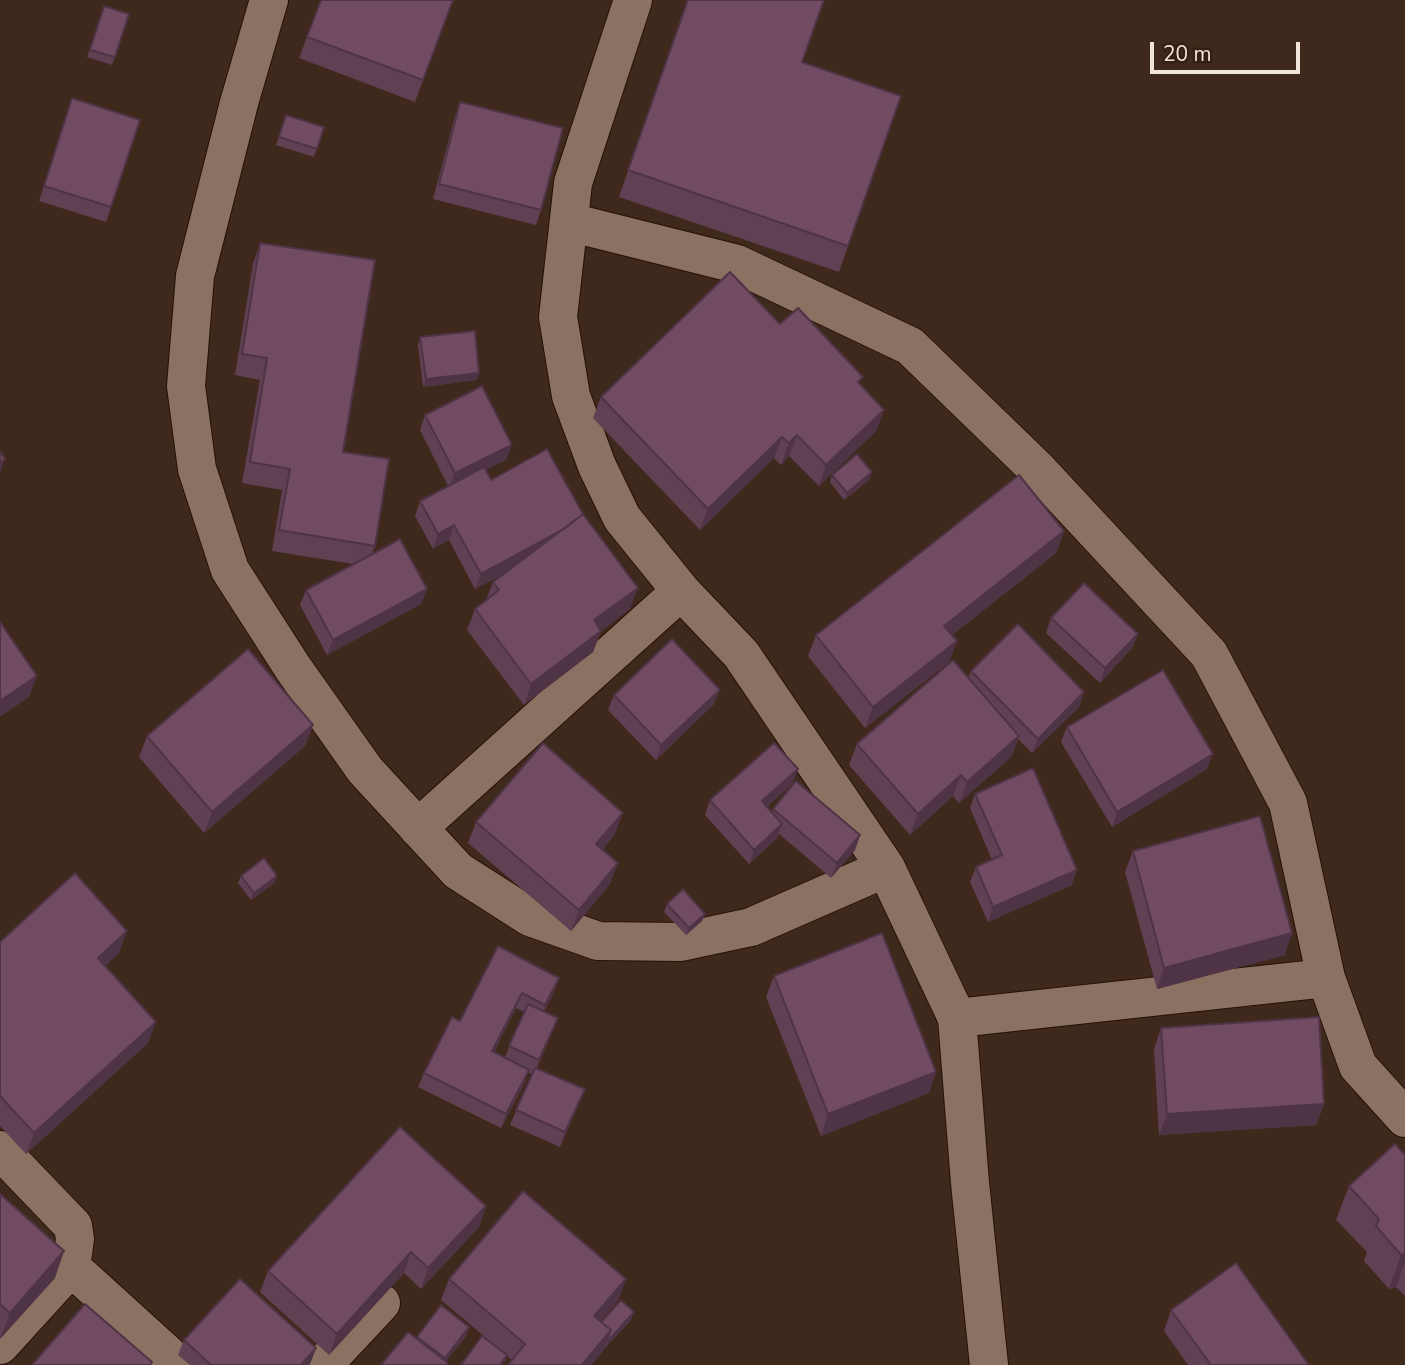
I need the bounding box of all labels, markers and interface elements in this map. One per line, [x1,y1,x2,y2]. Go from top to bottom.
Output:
scale bar [1153,28,1304,72]
text: 20 m [1163,40,1212,68]

